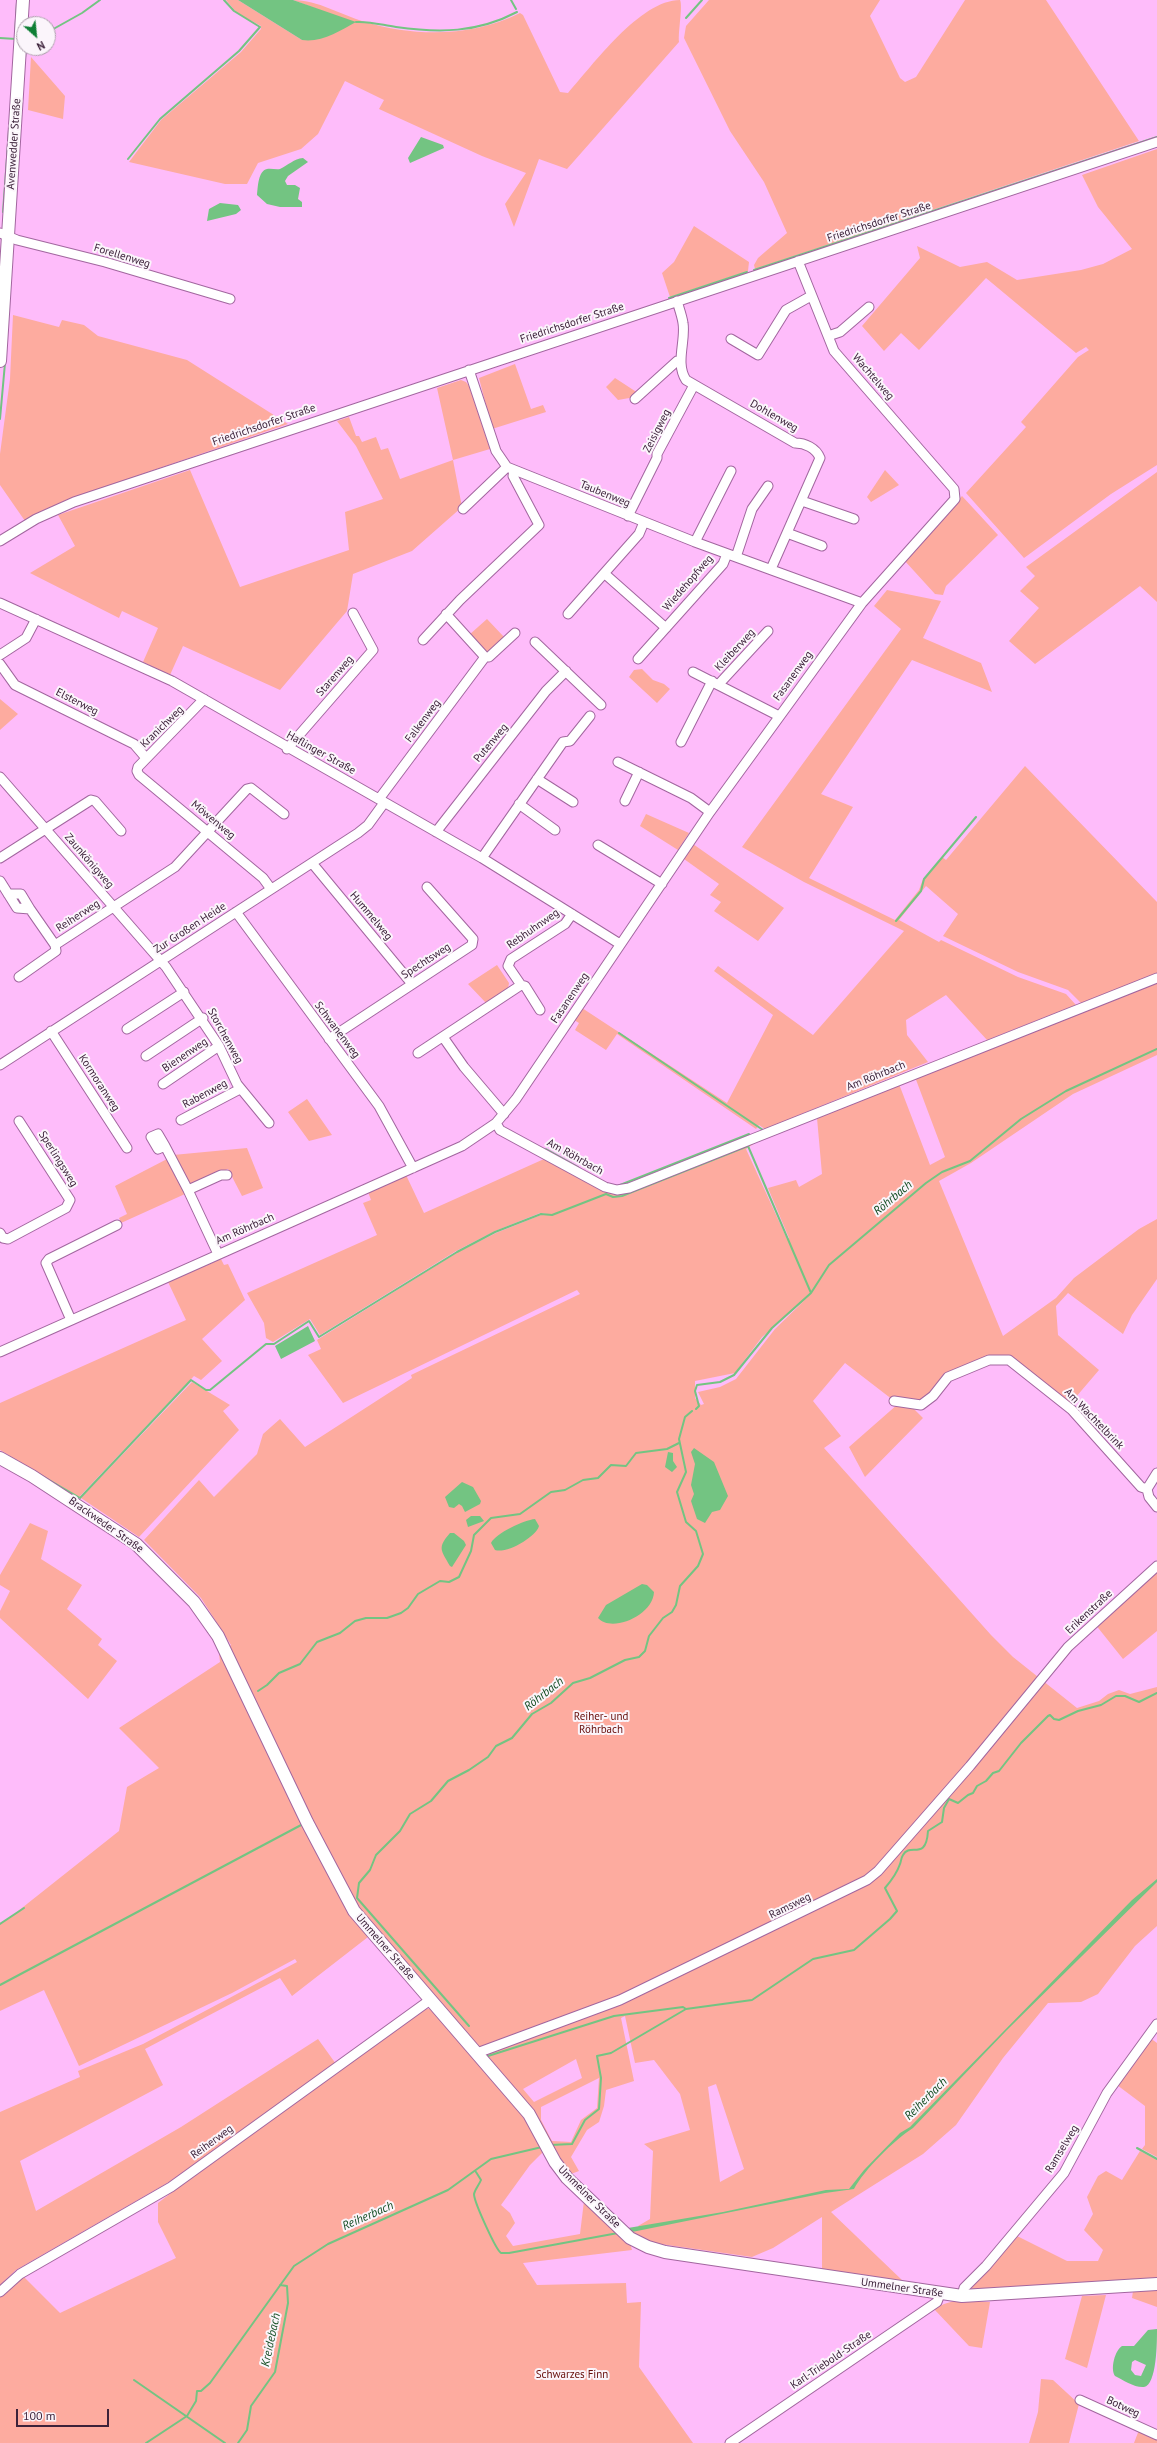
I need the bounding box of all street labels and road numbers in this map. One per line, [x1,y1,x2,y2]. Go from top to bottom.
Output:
street label: Avenwedder Straße [4,98,24,190]
street label: Friedrichsdorfer Straße [825,199,933,245]
street label: Forellenweg [92,241,152,271]
street label: Friedrichsdorfer Straße [518,300,626,346]
street label: Wachtelweg [849,351,897,403]
street label: Dohlenweg [748,397,800,435]
street label: Friedrichsdorfer Straße [211,401,317,449]
street label: Zeisigweg [640,407,674,455]
street label: Taubenweg [578,478,632,510]
street label: Wiedehopfweg [660,552,716,614]
street label: Kleiberweg [712,626,758,674]
street label: Fasanenweg [771,649,815,703]
street label: Starenweg [314,653,356,699]
street label: Elsterweg [54,686,100,718]
street label: Falkenweg [403,697,443,745]
street label: Kranichweg [138,703,186,751]
street label: Putenweg [471,721,511,765]
street label: Haflinger Straße [284,728,358,778]
street label: Möwenweg [188,798,238,842]
street label: Zaunkönigweg [62,831,116,891]
street label: Hummelweg [347,889,395,943]
street label: Reiherweg [54,897,102,935]
street label: Zur Großen Heide [152,900,228,956]
street label: Rebhuhnweg [504,906,562,952]
street label: Spechtsweg [399,940,453,982]
street label: Fasanenweg [548,970,592,1026]
street label: Schwanenweg [311,999,363,1061]
street label: Storchenweg [204,1006,246,1066]
street label: Bienenweg [160,1035,210,1075]
street label: Kormoranweg [76,1052,122,1114]
street label: Am Röhrbach [845,1058,907,1094]
street label: Rabenweg [180,1077,230,1111]
street label: Sperlingsweg [36,1129,80,1189]
street label: Am Röhrbach [545,1136,605,1178]
street label: Am Röhrbach [214,1210,276,1248]
street label: Am Wachtelbrink [1062,1386,1126,1452]
street label: Brackweder Straße [66,1494,146,1556]
street label: Erikenstraße [1063,1587,1115,1637]
street label: Ramsweg [767,1890,813,1922]
street label: Ummelner Straße [353,1911,417,1983]
street label: Reiherweg [188,2122,236,2162]
street label: Ramselweg [1043,2123,1081,2175]
street label: Ummelner Straße [555,2163,623,2231]
street label: Ummelner Straße [860,2276,944,2300]
street label: Karl-Triebold-Straße [788,2328,874,2392]
street label: Botweg [1104,2394,1142,2420]

